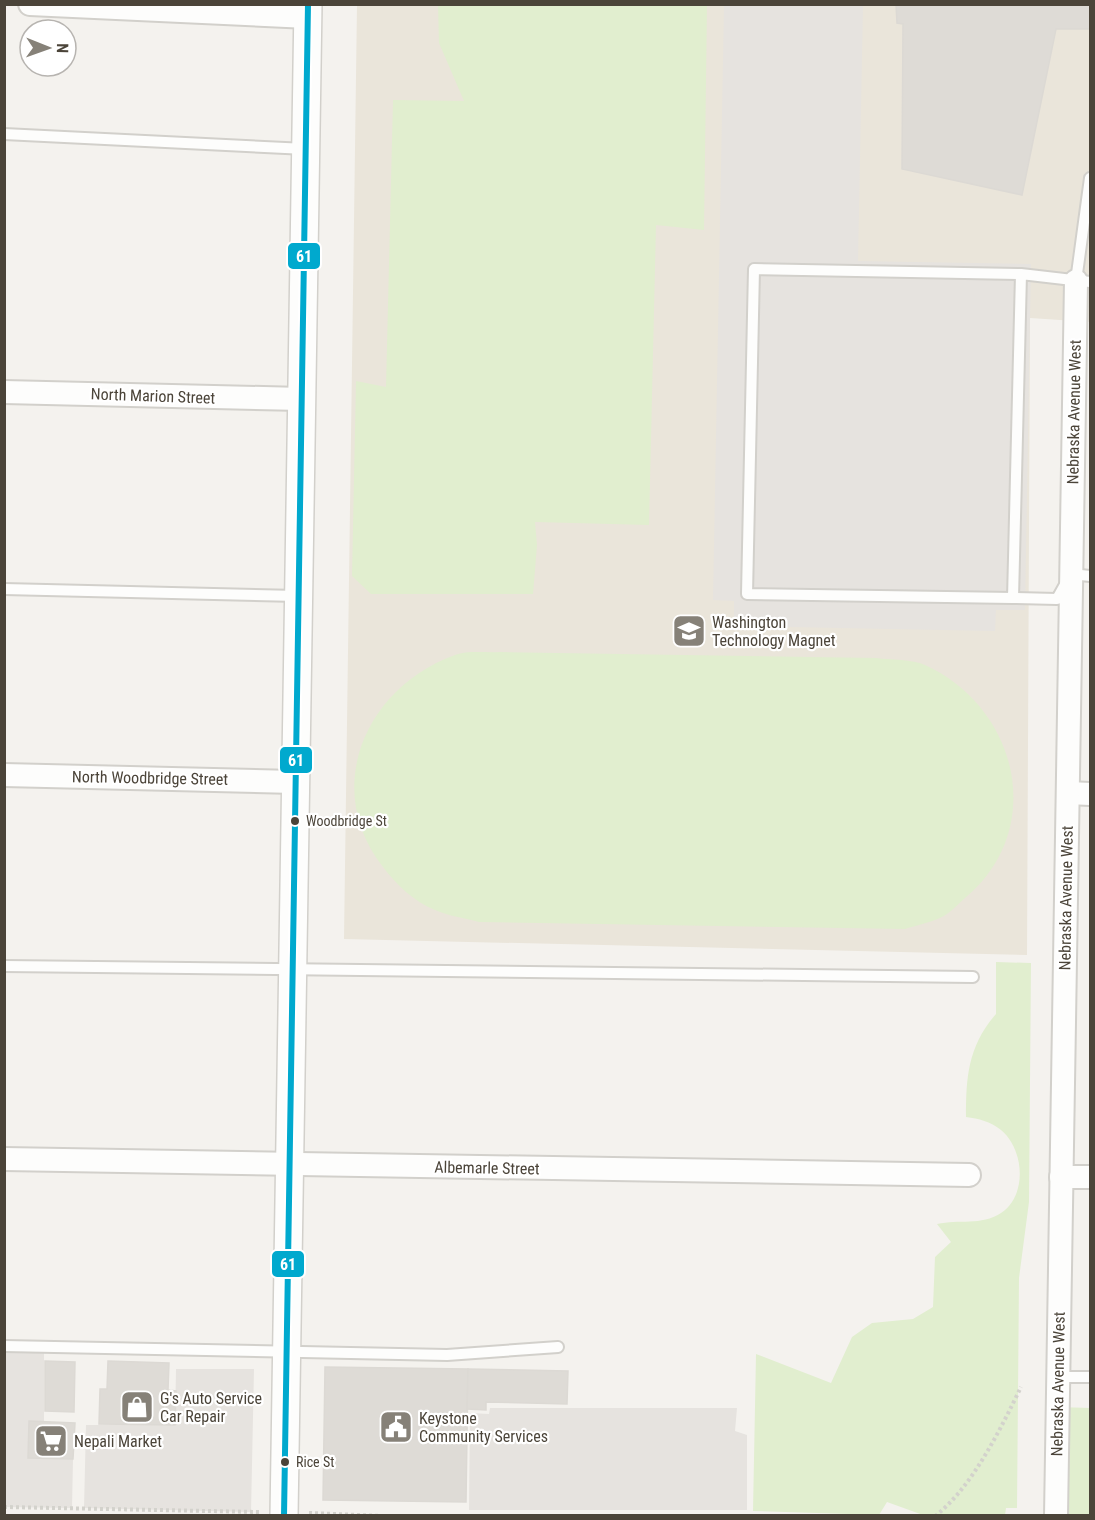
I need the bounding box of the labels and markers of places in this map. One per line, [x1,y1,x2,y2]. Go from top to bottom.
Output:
school or university icon: Washington Technology Magnet [671,613,707,649]
place label: Washington Technology Magnet [712,613,836,650]
place label: Woodbridge St [306,813,387,829]
marker: Woodbridge St [289,815,301,827]
shop icon: G's Auto Service Car Repair [119,1389,155,1425]
place label: G's Auto Service Car Repair [160,1389,262,1426]
public building icon: Keystone Community Services [378,1409,414,1445]
place label: Keystone Community Services [419,1409,548,1446]
supermarket icon: Nepali Market [33,1423,69,1459]
place label: Nepali Market [74,1432,162,1451]
place label: Rice St [296,1454,334,1470]
marker: Rice St [279,1456,291,1468]

